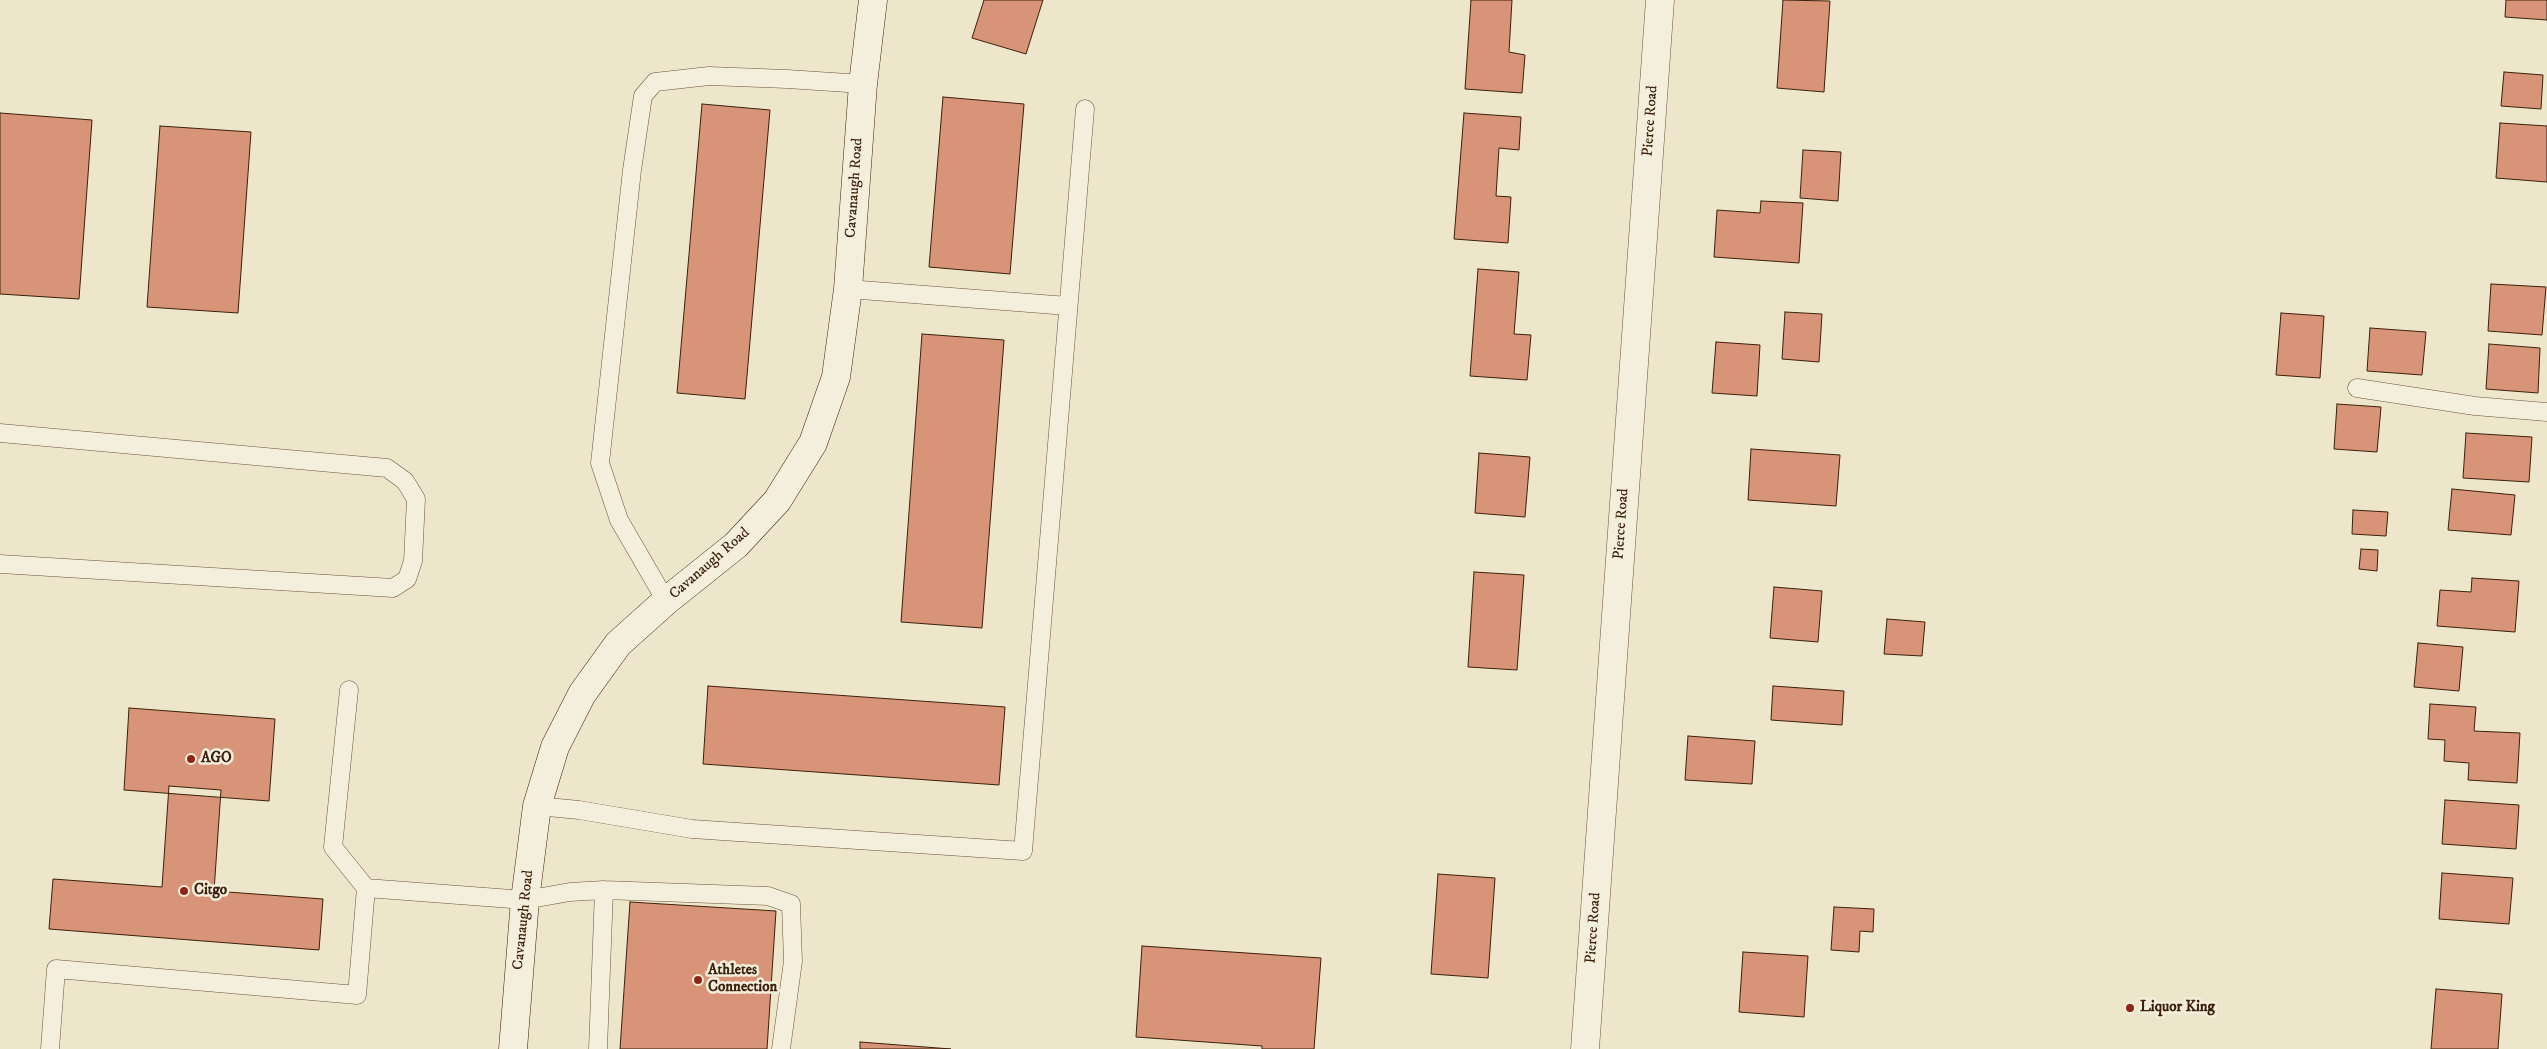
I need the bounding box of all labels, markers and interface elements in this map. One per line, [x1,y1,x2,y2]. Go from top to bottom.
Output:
street label: Pierce Road [1640,85,1662,157]
street label: Cavanaugh Road [843,137,867,239]
street label: Pierce Road [1611,488,1633,560]
street label: Cavanaugh Road [666,524,754,604]
place label: AGO [201,750,232,768]
marker: AGO [185,753,197,765]
street label: Cavanaugh Road [510,869,538,971]
place label: Citgo [194,882,227,900]
marker: Citgo [178,885,190,897]
street label: Pierce Road [1583,892,1605,964]
place label: Athletes Connection [708,962,777,997]
marker: Athletes Connection [692,974,704,986]
place label: Liquor King [2140,999,2215,1017]
marker: Liquor King [2124,1002,2136,1014]

